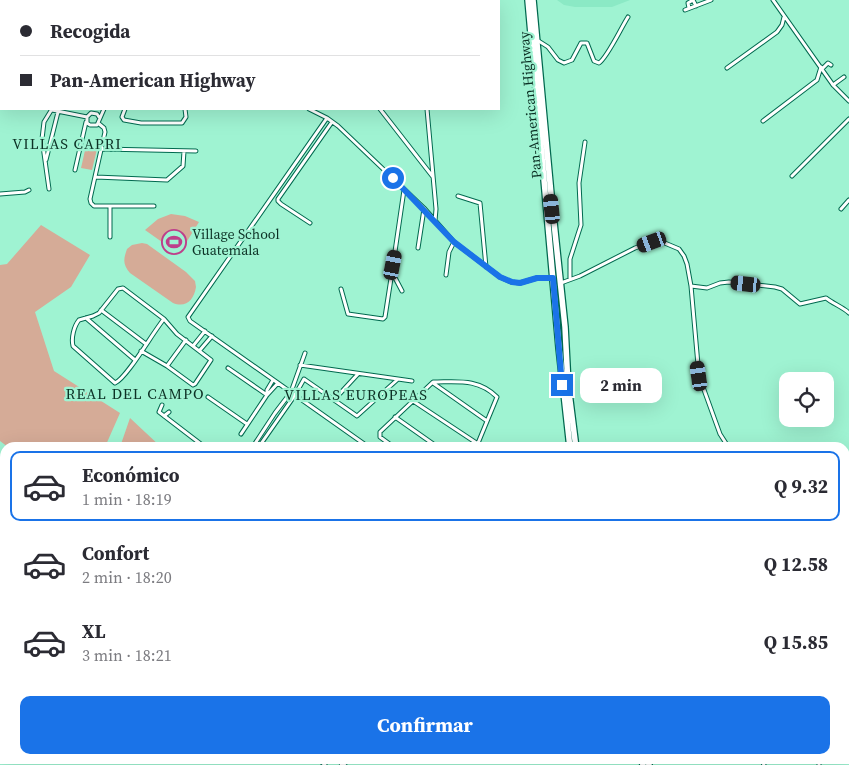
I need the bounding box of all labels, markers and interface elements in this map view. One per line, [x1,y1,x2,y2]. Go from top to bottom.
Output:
text: Recogida [50,18,130,44]
street label: Pan-American Highway [514,30,546,179]
text: Pan-American Highway [50,67,256,93]
district label: VILLAS CAPRI [12,133,122,154]
route start [382,167,404,189]
car [542,193,561,225]
place label: Village School Guatemala [192,224,280,260]
sports icon: Village School Guatemala [161,229,187,255]
car [635,230,668,254]
car [382,249,403,281]
car [730,275,761,293]
car [689,360,708,392]
callout: 2 min [580,368,662,402]
map controls [779,372,834,427]
button: locate [779,372,834,427]
route end [551,374,573,396]
text: 2 min [600,374,642,396]
district label: REAL DEL CAMPO [66,383,204,404]
district label: VILLAS EUROPEAS [284,384,428,405]
text: Económico [82,462,180,488]
icon: car [22,464,67,509]
text: Q 9.32 [774,473,828,499]
text: 1 min · 18:19 [82,488,172,510]
text: Confort [82,540,149,566]
icon: car [22,542,67,587]
text: Q 12.58 [764,551,828,577]
text: 2 min · 18:20 [82,566,172,588]
text: XL [82,618,105,644]
icon: car [22,620,67,665]
text: Q 15.85 [764,629,828,655]
text: 3 min · 18:21 [82,644,172,666]
button: Confirmar [20,696,830,754]

